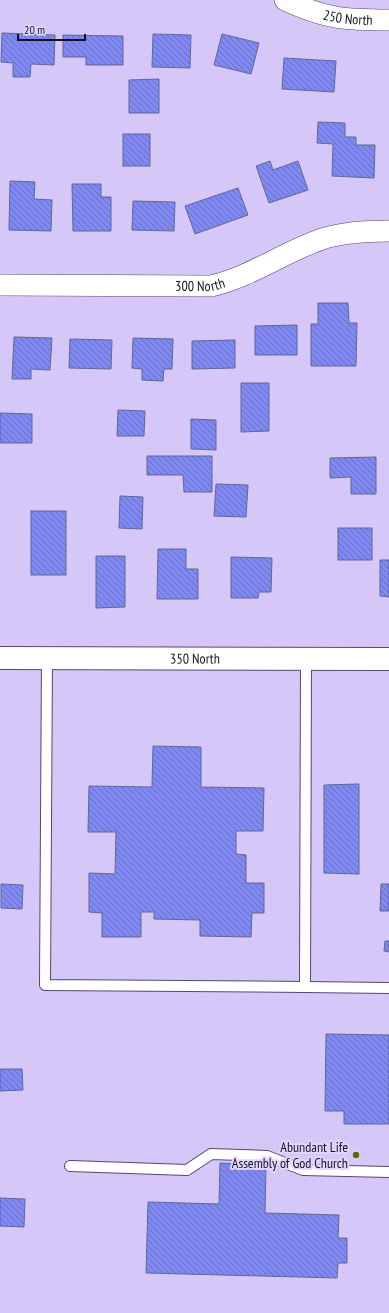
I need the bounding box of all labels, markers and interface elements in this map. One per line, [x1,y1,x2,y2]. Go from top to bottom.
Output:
street label: 250 North [321,6,373,29]
scale bar [18,16,85,42]
text: 20 m [24,22,45,37]
street label: 300 North [175,274,227,295]
street label: 350 North [170,649,220,668]
place label: Abundant Life Assembly of God Church [232,1138,348,1172]
marker: Abundant Life Assembly of God Church [351,1150,361,1160]

